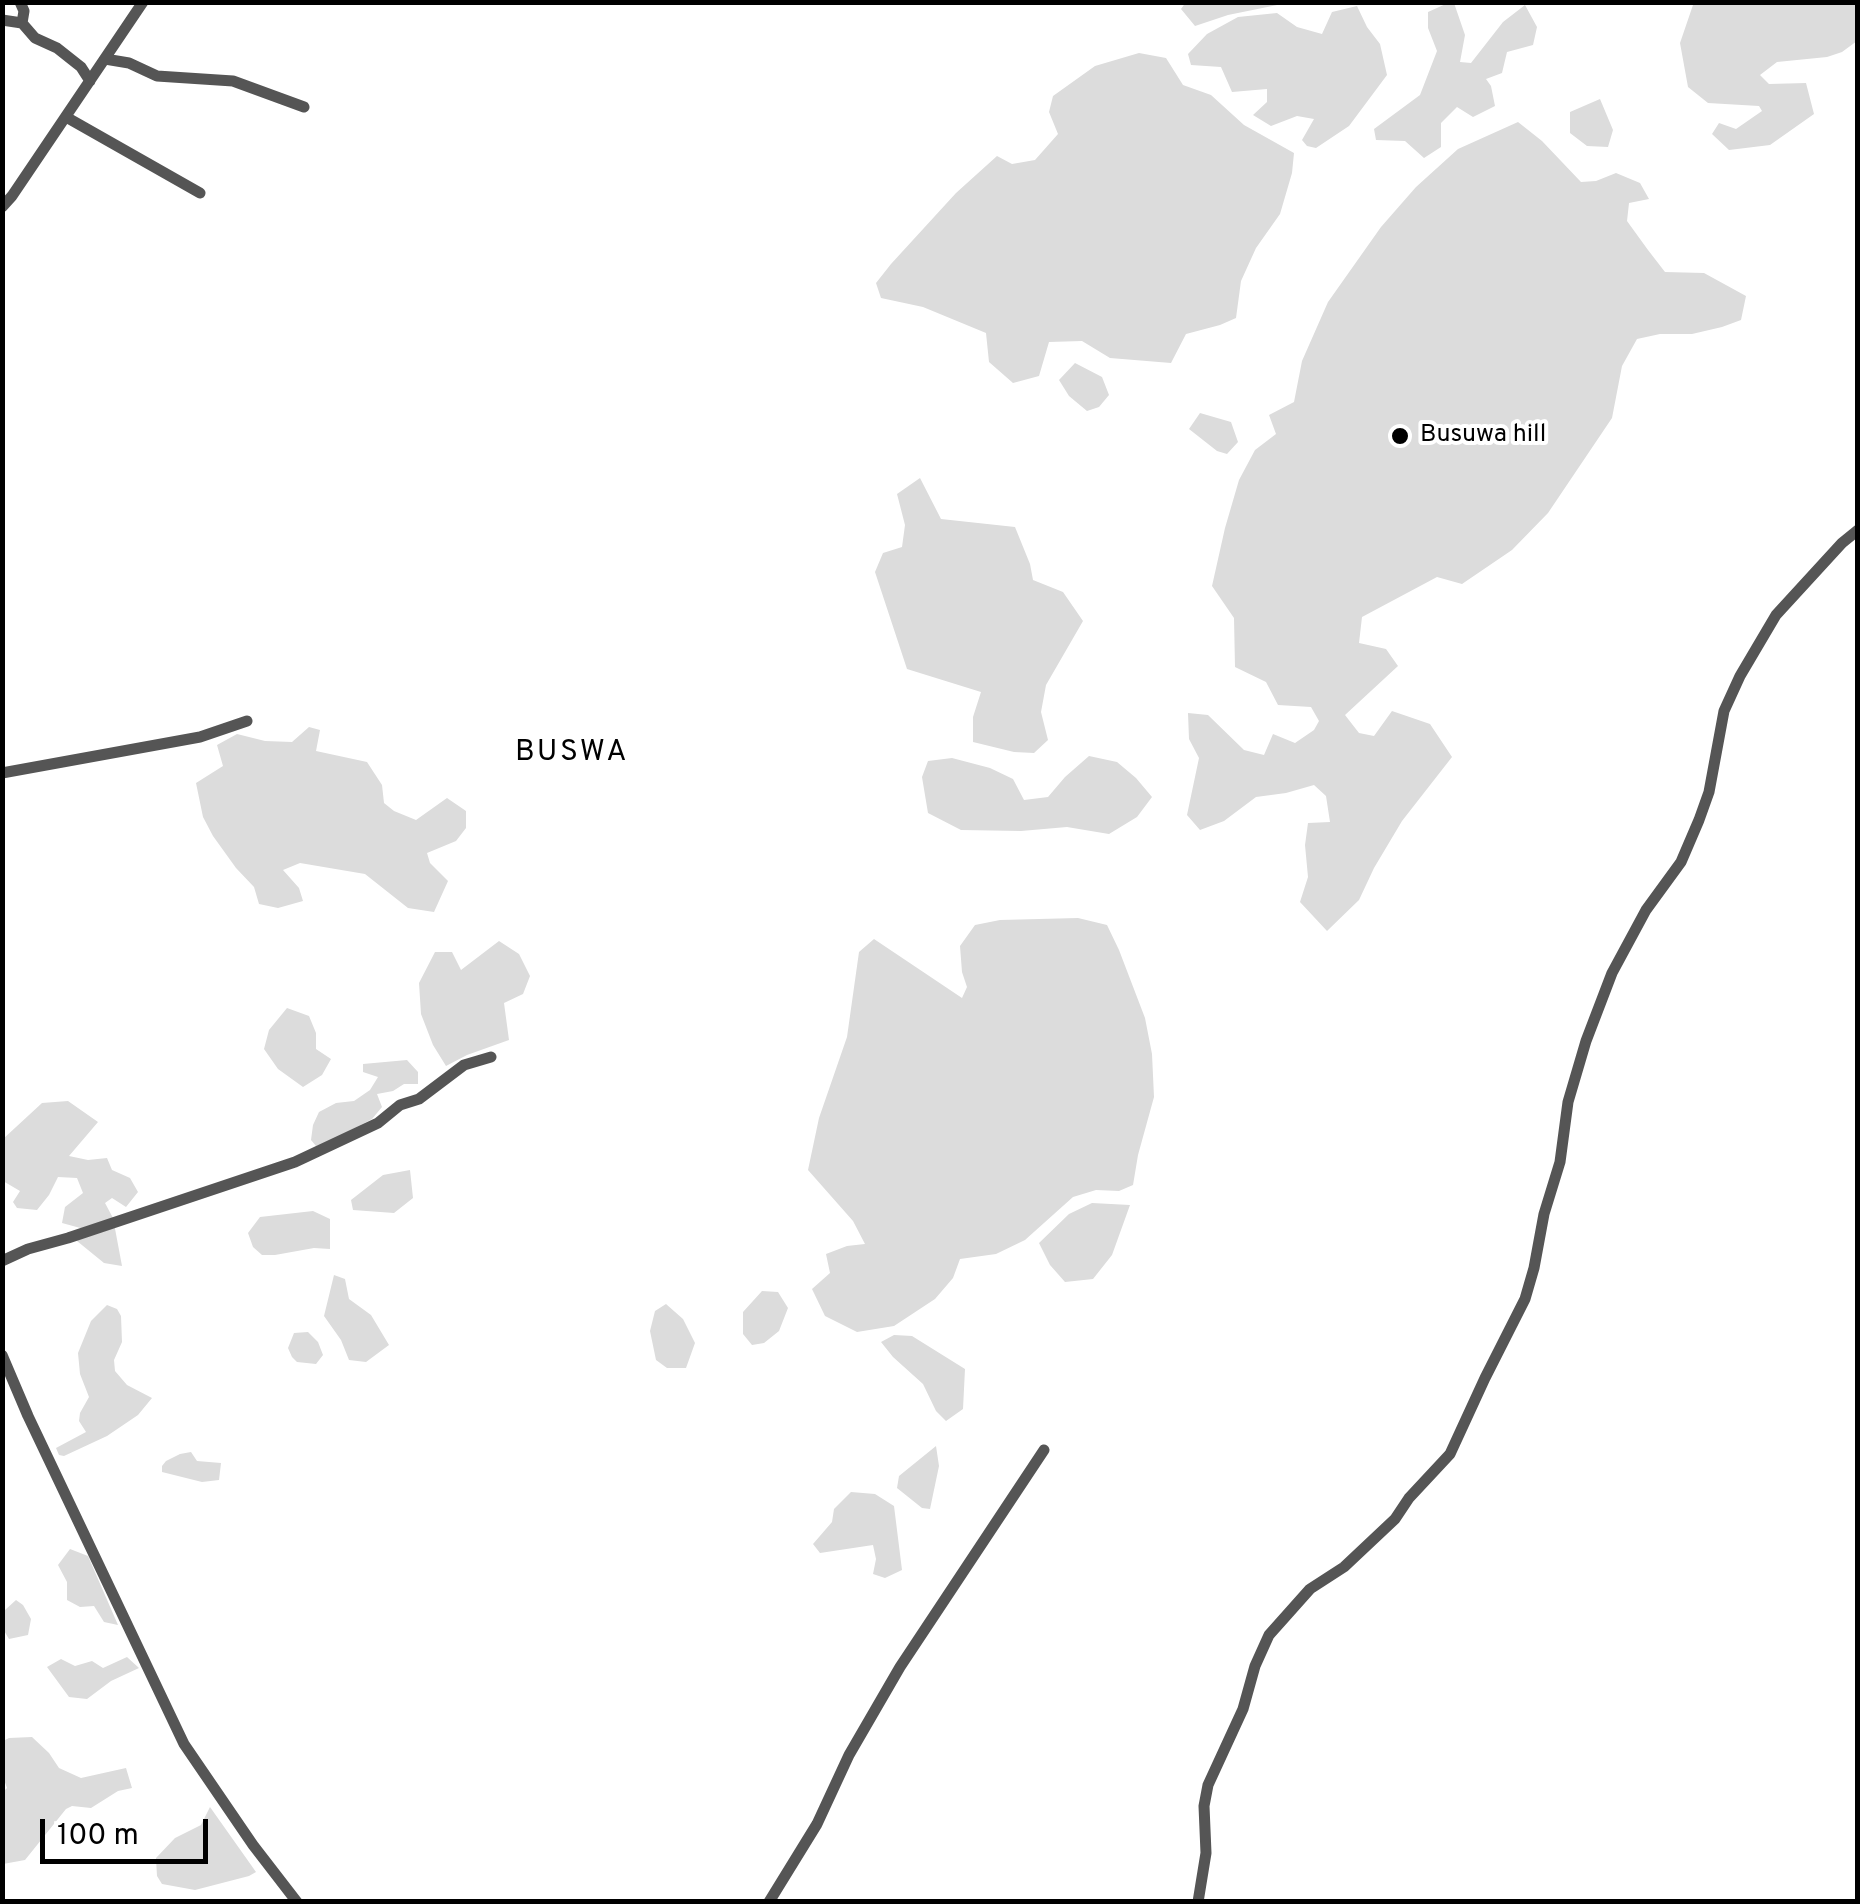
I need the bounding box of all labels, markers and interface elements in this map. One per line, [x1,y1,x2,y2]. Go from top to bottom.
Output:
place label: Busuwa hill [1420,421,1546,451]
marker: Busuwa hill [1389,425,1411,447]
district label: BUSWA [515,736,629,772]
scale bar [45,1799,212,1861]
text: 100 m [57,1818,139,1855]

